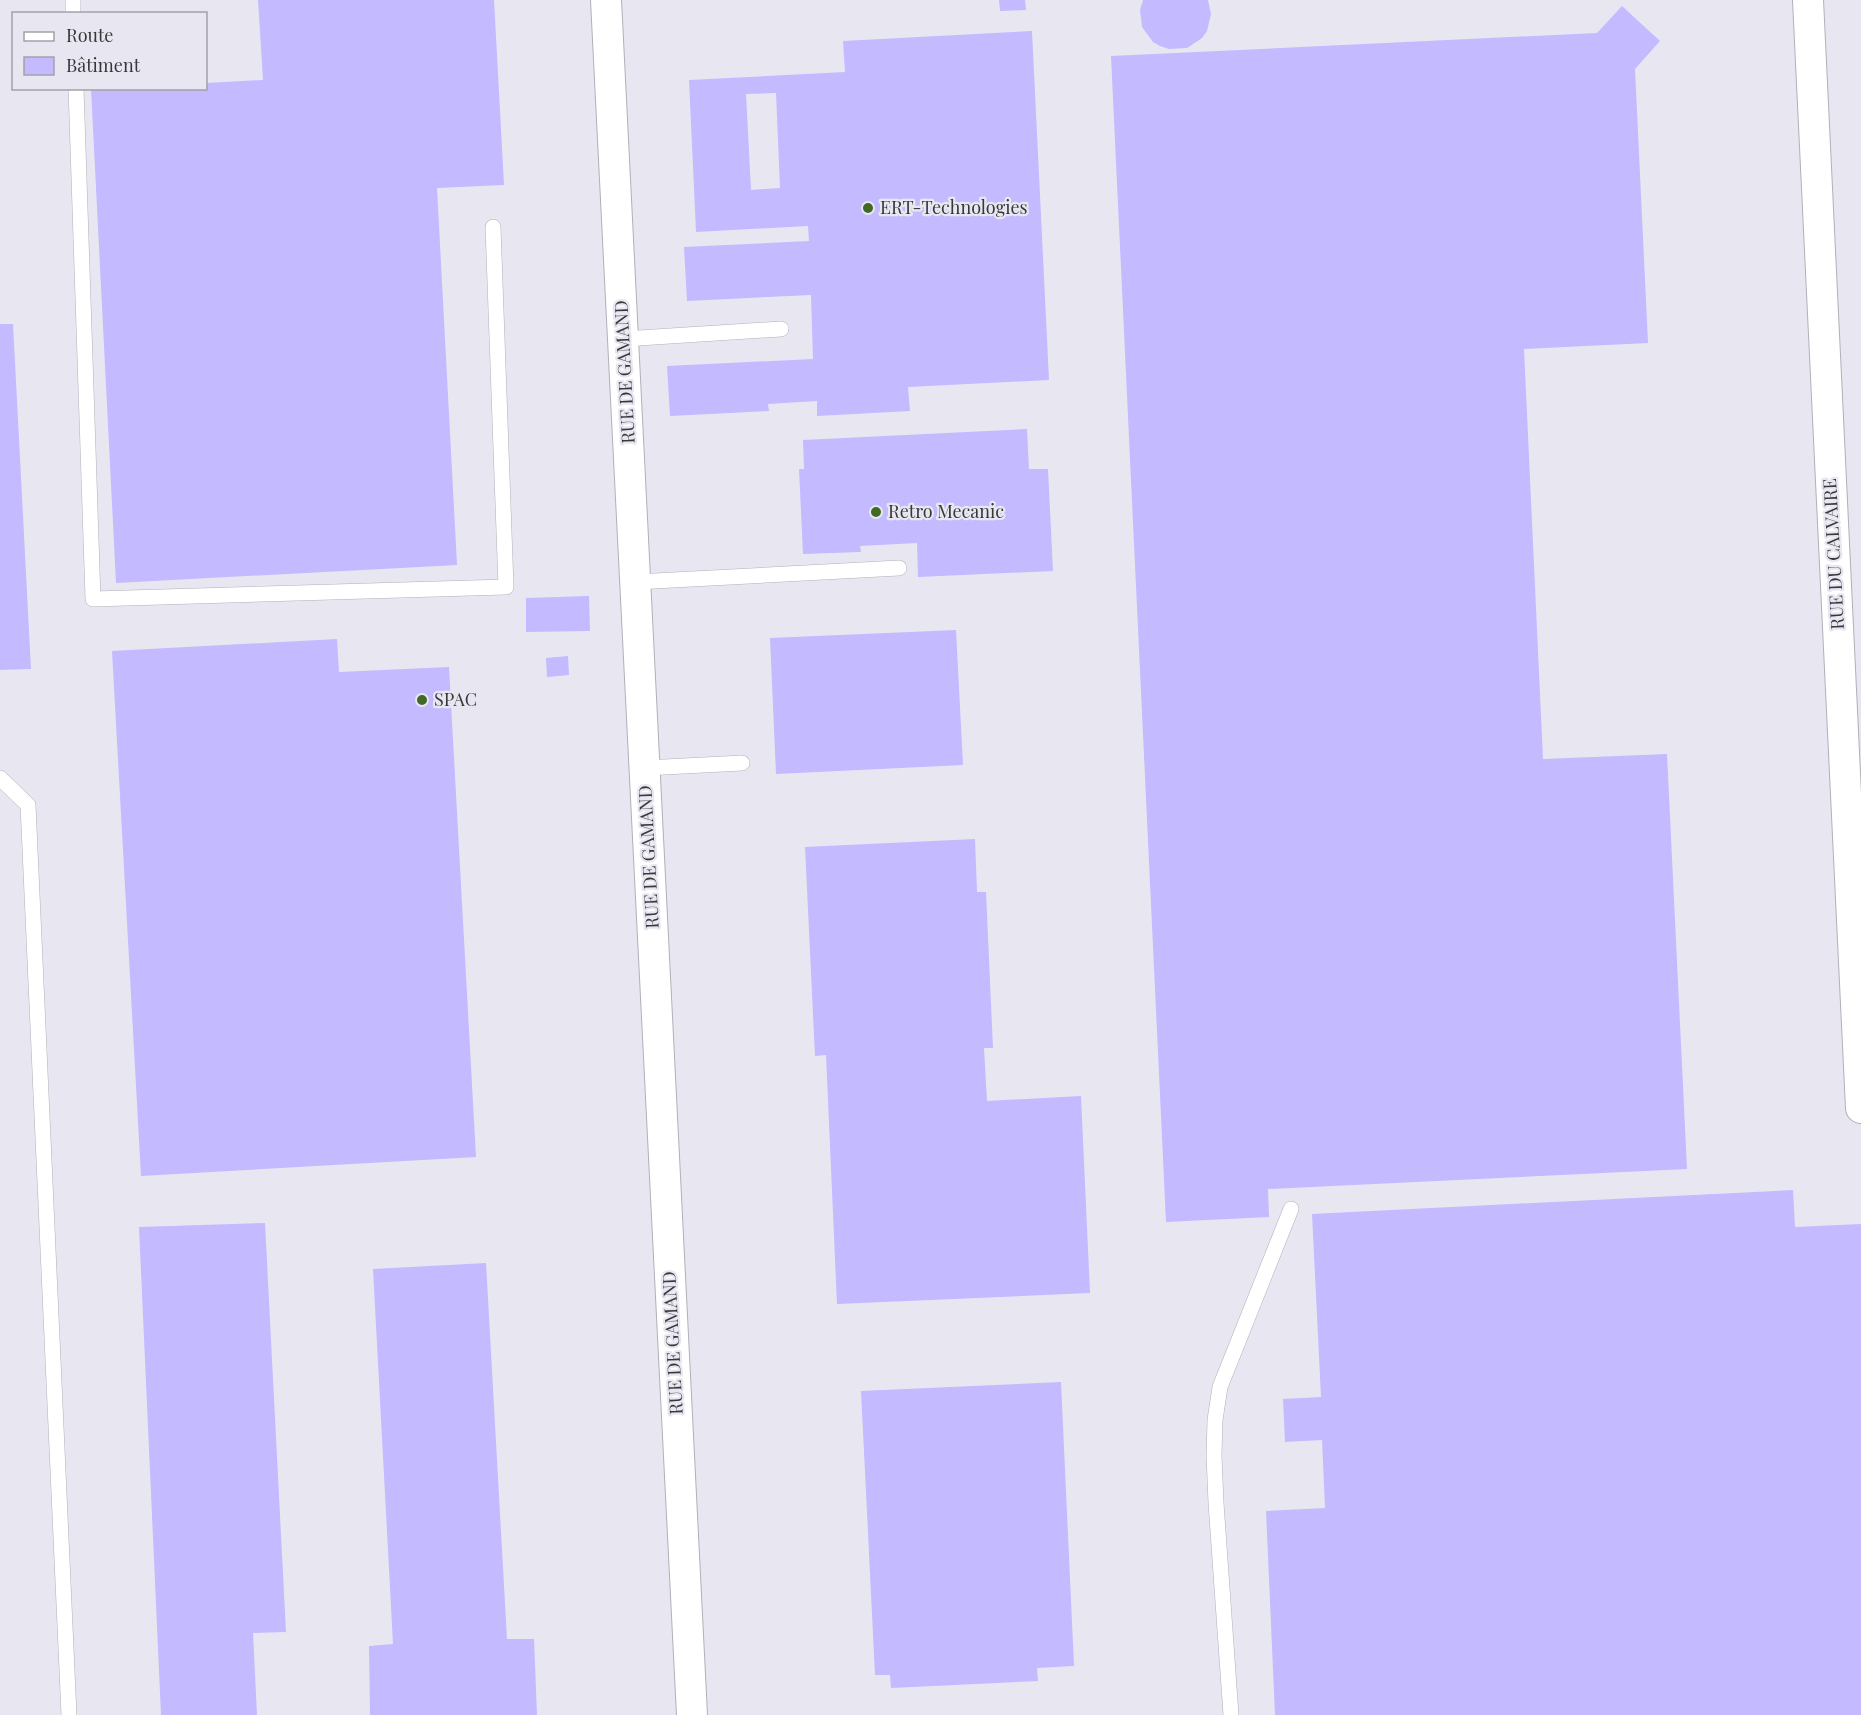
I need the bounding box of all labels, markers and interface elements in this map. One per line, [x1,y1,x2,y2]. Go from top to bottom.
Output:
legend [12,12,207,90]
text: Route [66,23,113,47]
text: Bâtiment [66,53,141,77]
place label: ERT-Technologies [880,195,1028,219]
marker: ERT-Technologies [861,201,875,215]
street label: RUE DE GAMAND [608,300,640,444]
street label: RUE DU CALVAIRE [1817,478,1849,630]
place label: Retro Mecanic [888,499,1004,523]
marker: Retro Mecanic [869,505,883,519]
place label: SPAC [434,687,477,711]
marker: SPAC [415,693,429,707]
street label: RUE DE GAMAND [632,785,664,929]
street label: RUE DE GAMAND [656,1271,688,1415]

